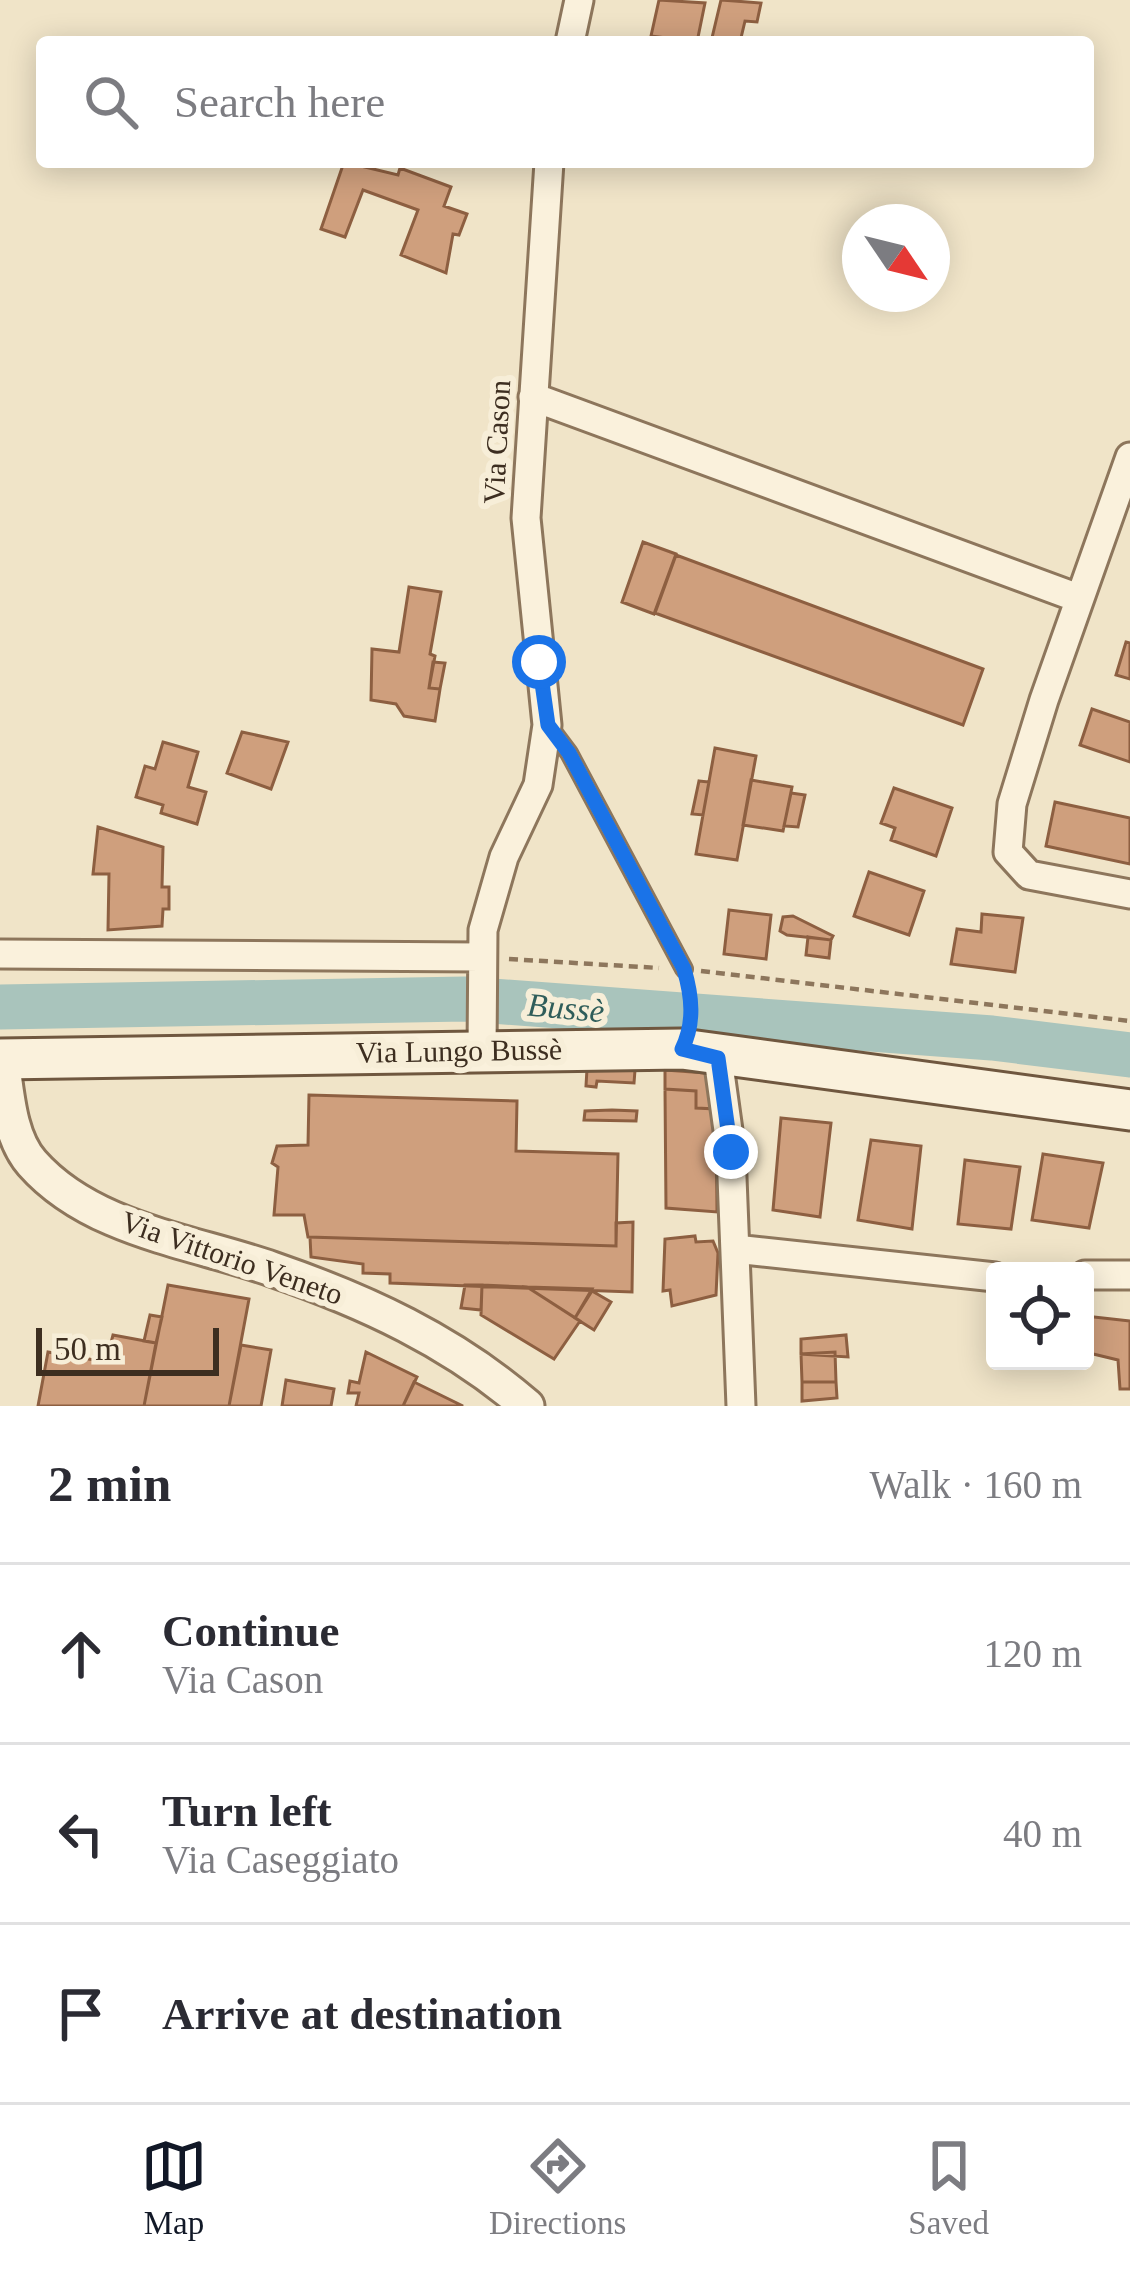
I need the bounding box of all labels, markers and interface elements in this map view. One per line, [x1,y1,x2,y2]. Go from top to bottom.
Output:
search box [36,36,1094,168]
icon: search [78,69,144,135]
text: Search here [174,77,385,127]
north arrow [842,204,950,312]
street label: Via Cason [477,379,516,505]
route start [512,635,566,689]
water label: Bussè [526,987,606,1029]
street label: Via Lungo Bussè [355,1032,563,1069]
route end [704,1125,758,1179]
street label: Via Vittorio Veneto [117,1204,347,1311]
map controls [986,1262,1094,1370]
button: locate [986,1262,1094,1370]
scale bar [36,1322,219,1375]
text: 50 m [54,1331,121,1367]
text: 2 min [48,1456,171,1512]
text: Walk · 160 m [870,1463,1082,1506]
text: Continue [162,1606,340,1656]
icon: ahead [48,1621,114,1687]
text: 120 m [983,1632,1082,1675]
text: Via Cason [162,1658,323,1701]
text: Turn left [162,1786,332,1836]
icon: left [48,1801,114,1867]
text: 40 m [1003,1812,1082,1855]
text: Via Caseggiato [162,1838,399,1881]
icon: arrive [48,1981,114,2047]
text: Arrive at destination [162,1989,562,2039]
tab: Map [141,2133,207,2242]
tab: Directions [489,2133,626,2242]
tab: Saved [908,2133,989,2242]

